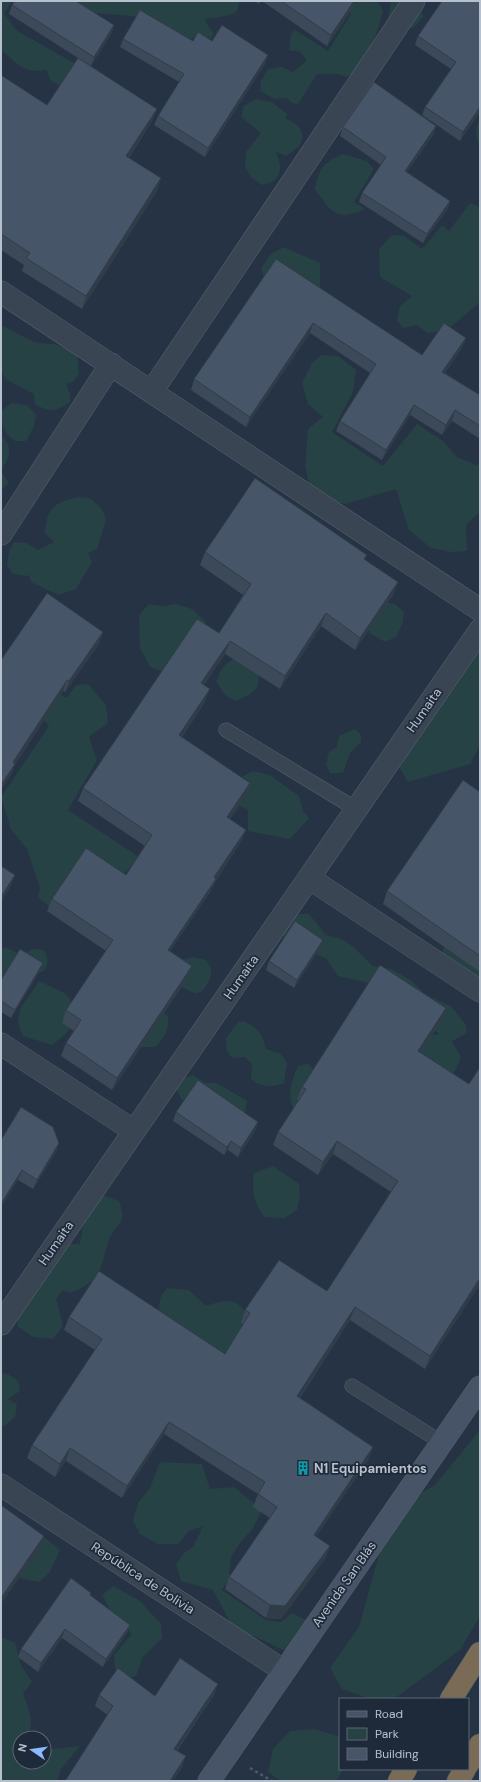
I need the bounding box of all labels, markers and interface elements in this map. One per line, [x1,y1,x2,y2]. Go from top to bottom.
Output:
street label: Humaita [403,685,445,735]
street label: Humaita [220,952,262,1002]
street label: Humaita [35,1218,77,1268]
building icon: N1 Equipamientos [295,1460,311,1476]
place label: N1 Equipamientos [314,1460,427,1477]
street label: República de Bolivia [88,1538,198,1618]
street label: Avenida San Blás [308,1538,380,1630]
legend [339,1698,469,1770]
text: Road [375,1706,403,1722]
text: Park [375,1726,399,1742]
north arrow [12,1730,52,1770]
text: N [15,1742,30,1753]
text: Building [375,1746,419,1762]

